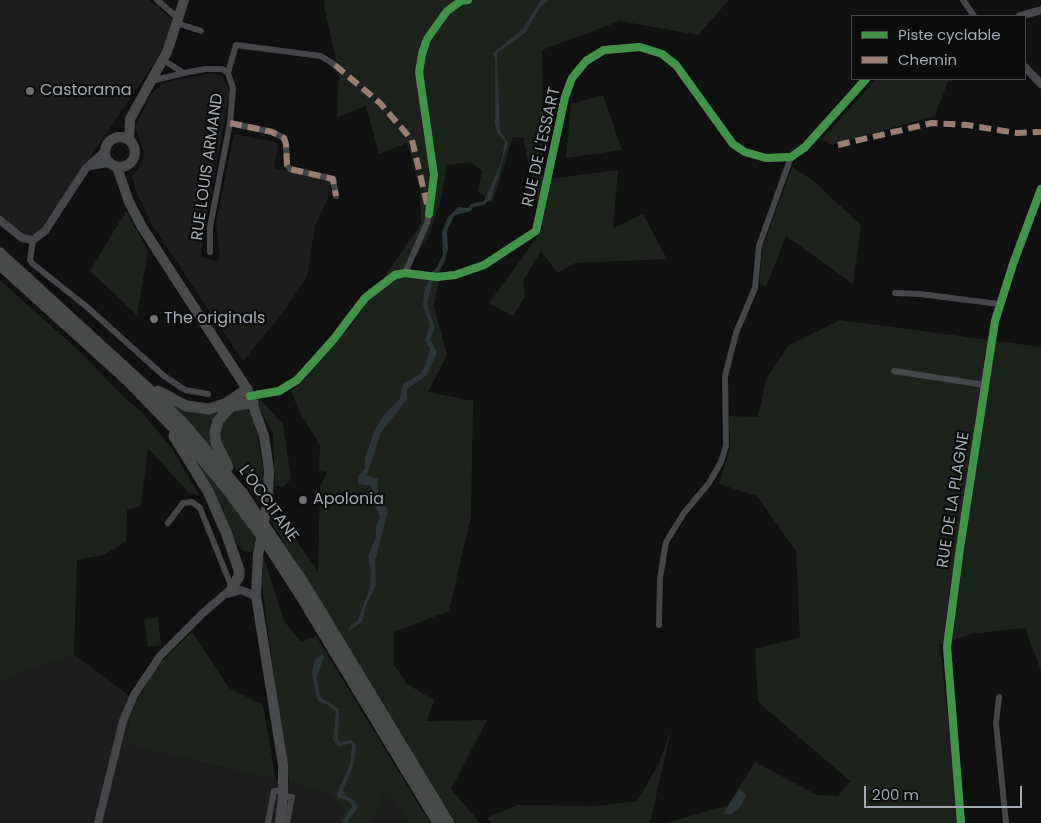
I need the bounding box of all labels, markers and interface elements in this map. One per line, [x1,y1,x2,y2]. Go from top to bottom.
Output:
legend [851,15,1026,80]
text: Piste cyclable [898,24,1001,45]
text: Chemin [898,49,957,70]
place label: Castorama [40,81,132,101]
marker: Castorama [24,85,36,97]
street label: RUE DE L'ESSART [519,85,565,209]
street label: RUE LOUIS ARMAND [188,92,228,242]
place label: The originals [164,309,265,329]
marker: The originals [148,313,160,325]
street label: RUE DE LA PLAGNE [934,431,974,569]
street label: L'OCCITANE [234,462,302,546]
place label: Apolonia [313,490,384,510]
marker: Apolonia [297,494,309,506]
scale bar [866,776,1024,808]
text: 200 m [872,784,919,805]

